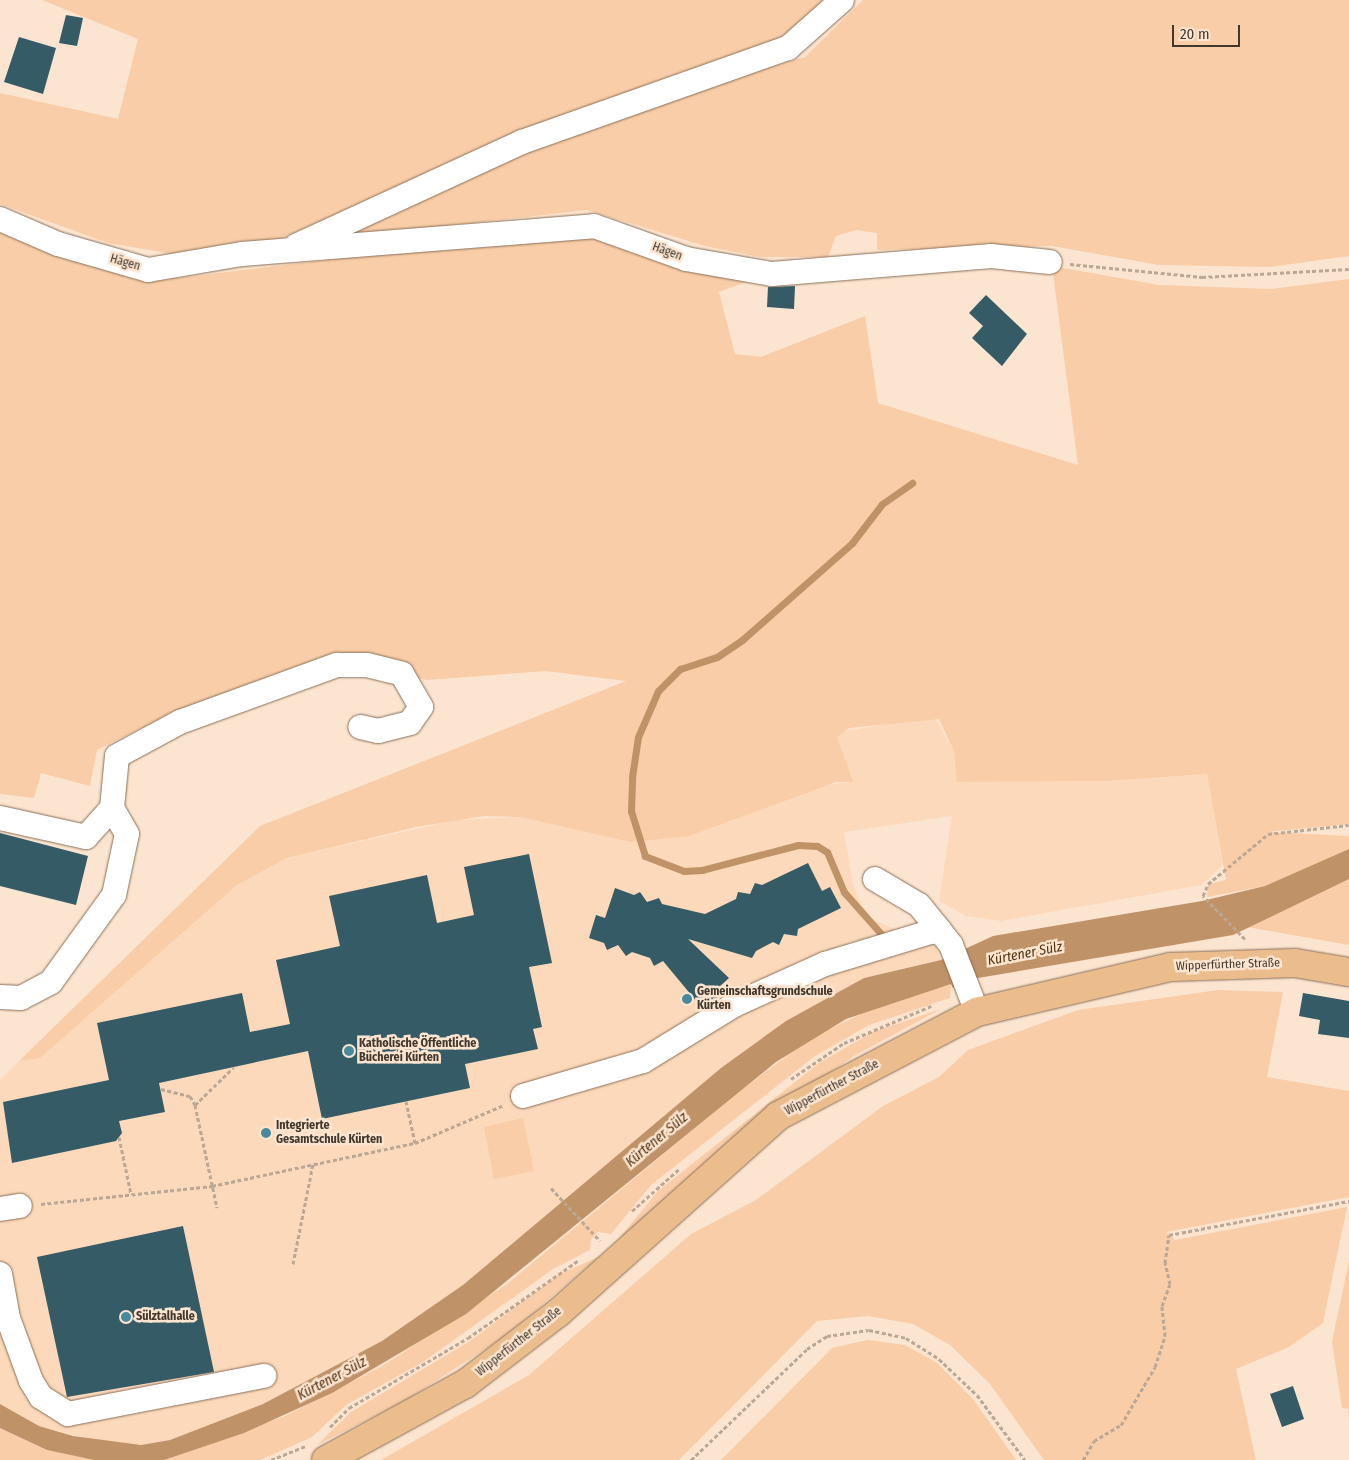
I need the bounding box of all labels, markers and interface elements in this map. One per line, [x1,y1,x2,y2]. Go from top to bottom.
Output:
scale bar [1174,15,1242,47]
text: 20 m [1180,25,1210,43]
street label: Hägen [650,240,684,264]
street label: Hägen [108,252,142,274]
water label: Kürtener Sülz [986,939,1064,969]
street label: Wipperfürther Straße [1176,956,1280,974]
place label: Gemeinschaftsgrundschule Kürten [697,985,833,1013]
marker: Gemeinschaftsgrundschule Kürten [681,993,693,1005]
place label: Katholische Öffentliche Bücherei Kürten [359,1037,476,1065]
marker: Katholische Öffentliche Bücherei Kürten [343,1045,355,1057]
street label: Wipperfürther Straße [783,1057,881,1119]
water label: Kürtener Sülz [623,1109,691,1171]
place label: Integrierte Gesamtschule Kürten [276,1119,382,1147]
marker: Integrierte Gesamtschule Kürten [260,1127,272,1139]
street label: Wipperfürther Straße [474,1304,564,1380]
place label: Sülztalhalle [136,1310,195,1324]
marker: Sülztalhalle [120,1311,132,1323]
water label: Kürtener Sülz [295,1354,369,1404]

